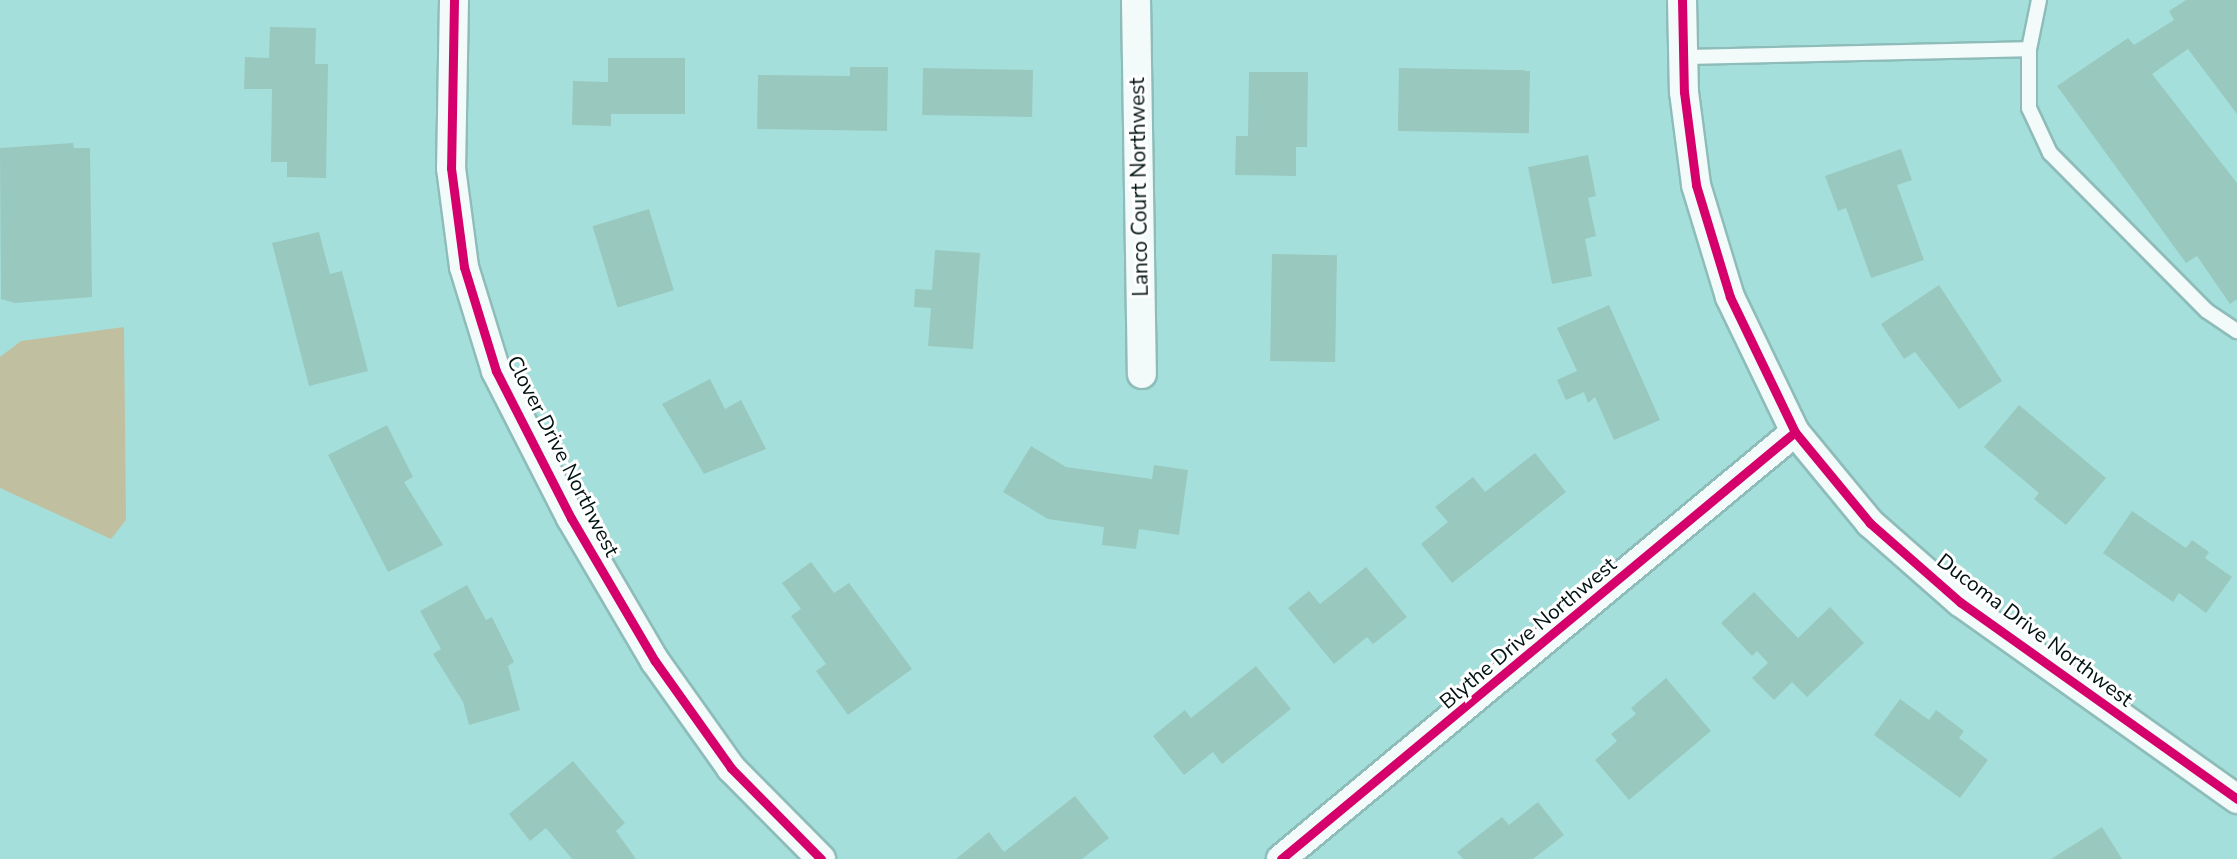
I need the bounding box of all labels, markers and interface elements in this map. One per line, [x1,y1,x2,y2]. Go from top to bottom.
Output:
street label: Lanco Court Northwest [1124,77,1154,297]
street label: Clover Drive Northwest [501,351,625,561]
street label: Ducoma Drive Northwest [1932,548,2138,712]
street label: Blythe Drive Northwest [1435,552,1621,714]

